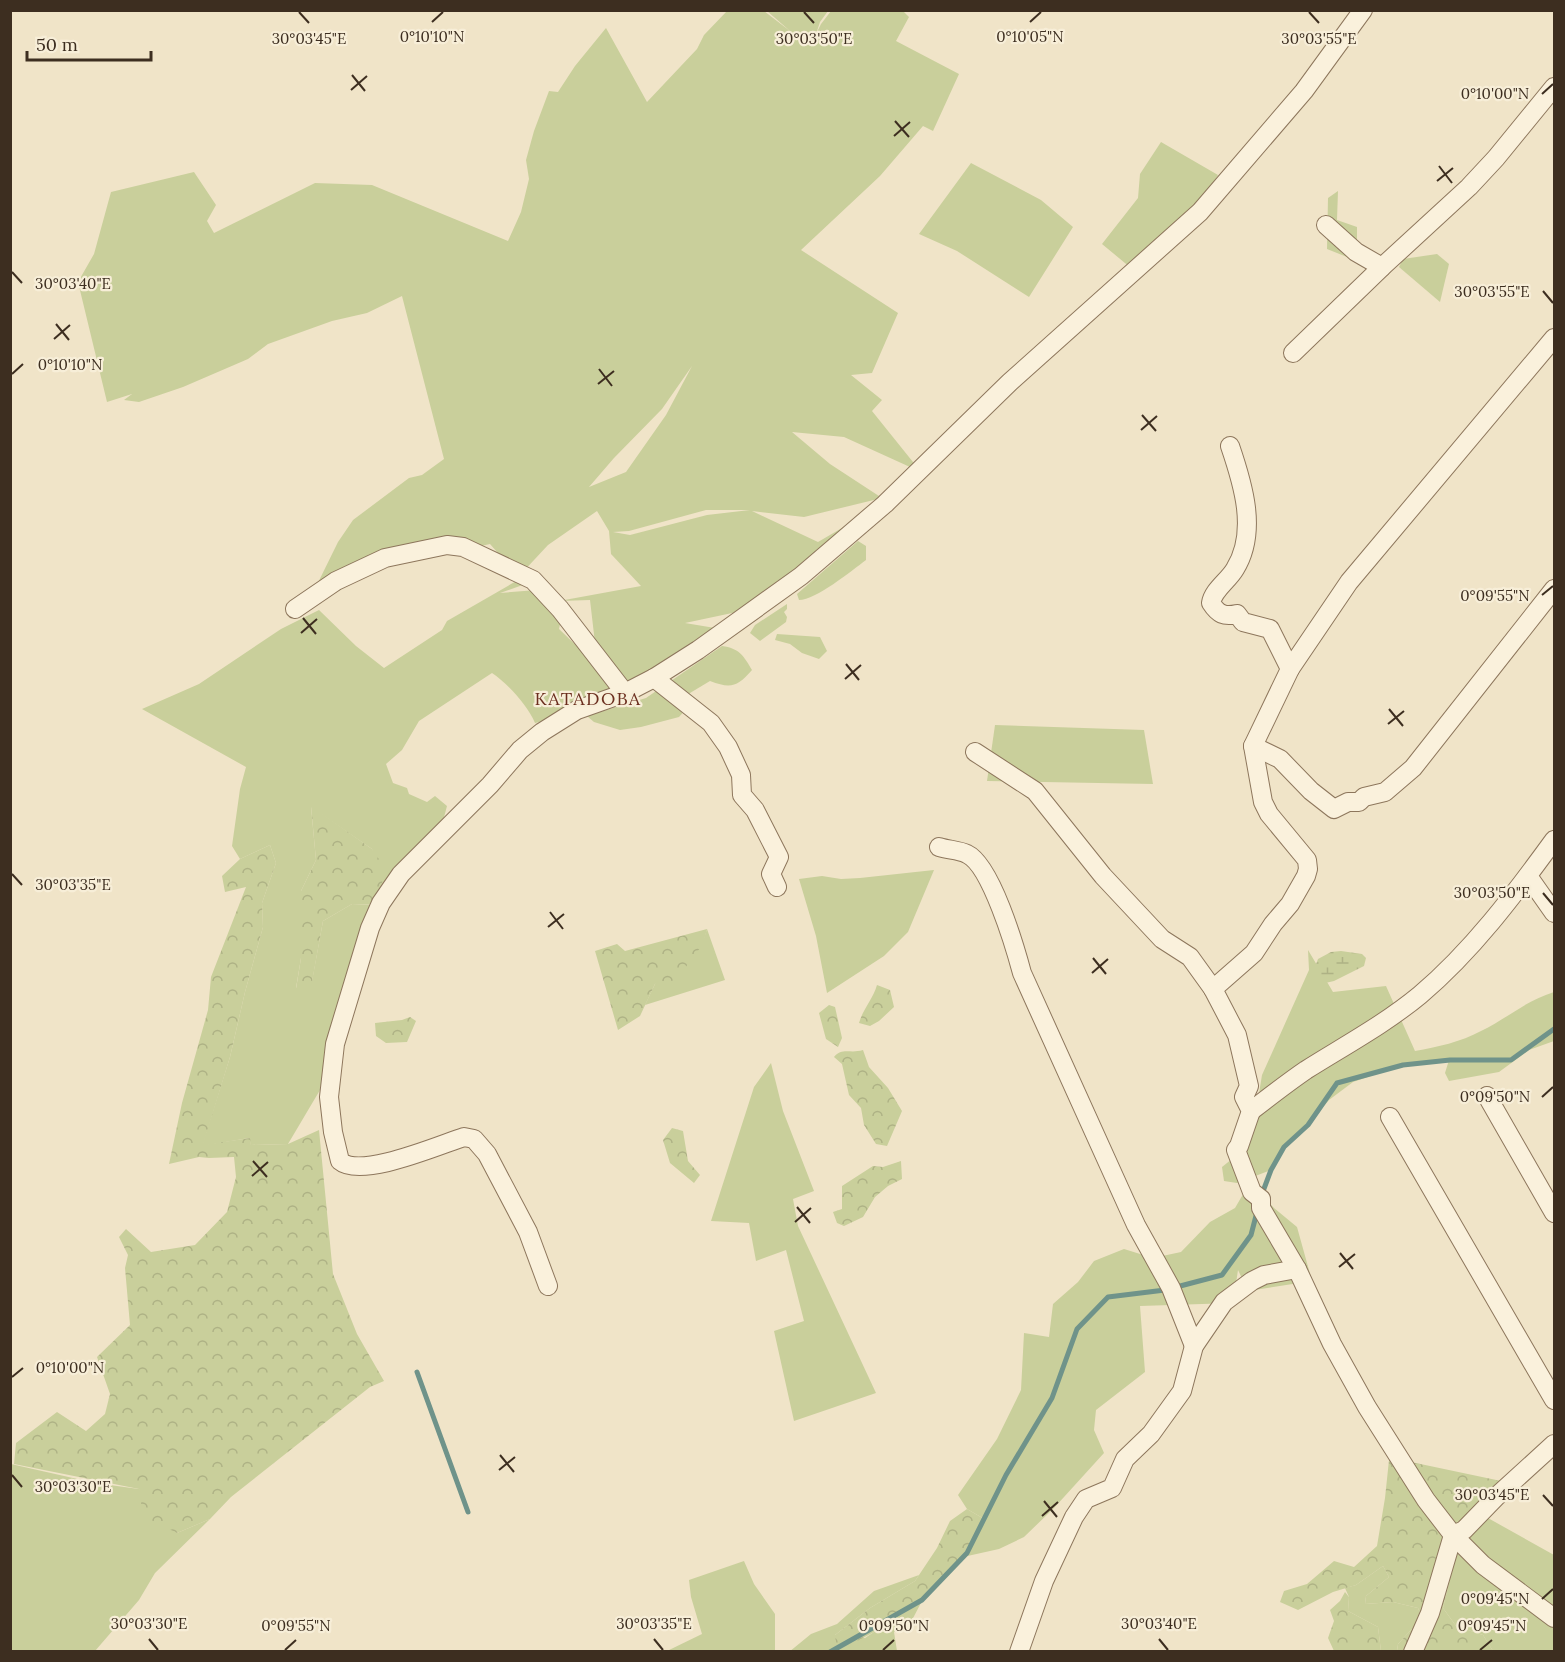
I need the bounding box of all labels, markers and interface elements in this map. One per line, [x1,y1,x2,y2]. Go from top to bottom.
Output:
scale bar [27,24,152,62]
text: 0°10'10"N [400,27,464,46]
text: 0°10'05"N [996,27,1064,46]
text: 30°03'45"E [272,29,346,48]
text: 30°03'50"E [776,29,852,48]
text: 30°03'55"E [1281,29,1357,48]
text: 50 m [36,33,78,56]
text: 0°10'00"N [1461,84,1529,103]
text: 30°03'40"E [35,274,111,293]
text: 30°03'55"E [1454,282,1530,301]
text: 0°10'10"N [38,355,102,374]
text: 0°09'55"N [1460,586,1530,605]
district label: KATADOBA [535,687,641,710]
text: 30°03'35"E [35,875,111,894]
text: 30°03'50"E [1454,883,1530,902]
text: 0°09'50"N [1460,1087,1530,1106]
text: 0°10'00"N [36,1358,104,1377]
text: 30°03'30"E [35,1477,111,1496]
text: 30°03'45"E [1455,1485,1529,1504]
text: 0°09'45"N [1461,1589,1529,1608]
text: 30°03'30"E [111,1614,187,1633]
text: 30°03'35"E [616,1614,692,1633]
text: 30°03'40"E [1121,1614,1197,1633]
text: 0°09'55"N [261,1616,331,1635]
text: 0°09'50"N [859,1616,929,1635]
text: 0°09'45"N [1458,1616,1526,1635]

